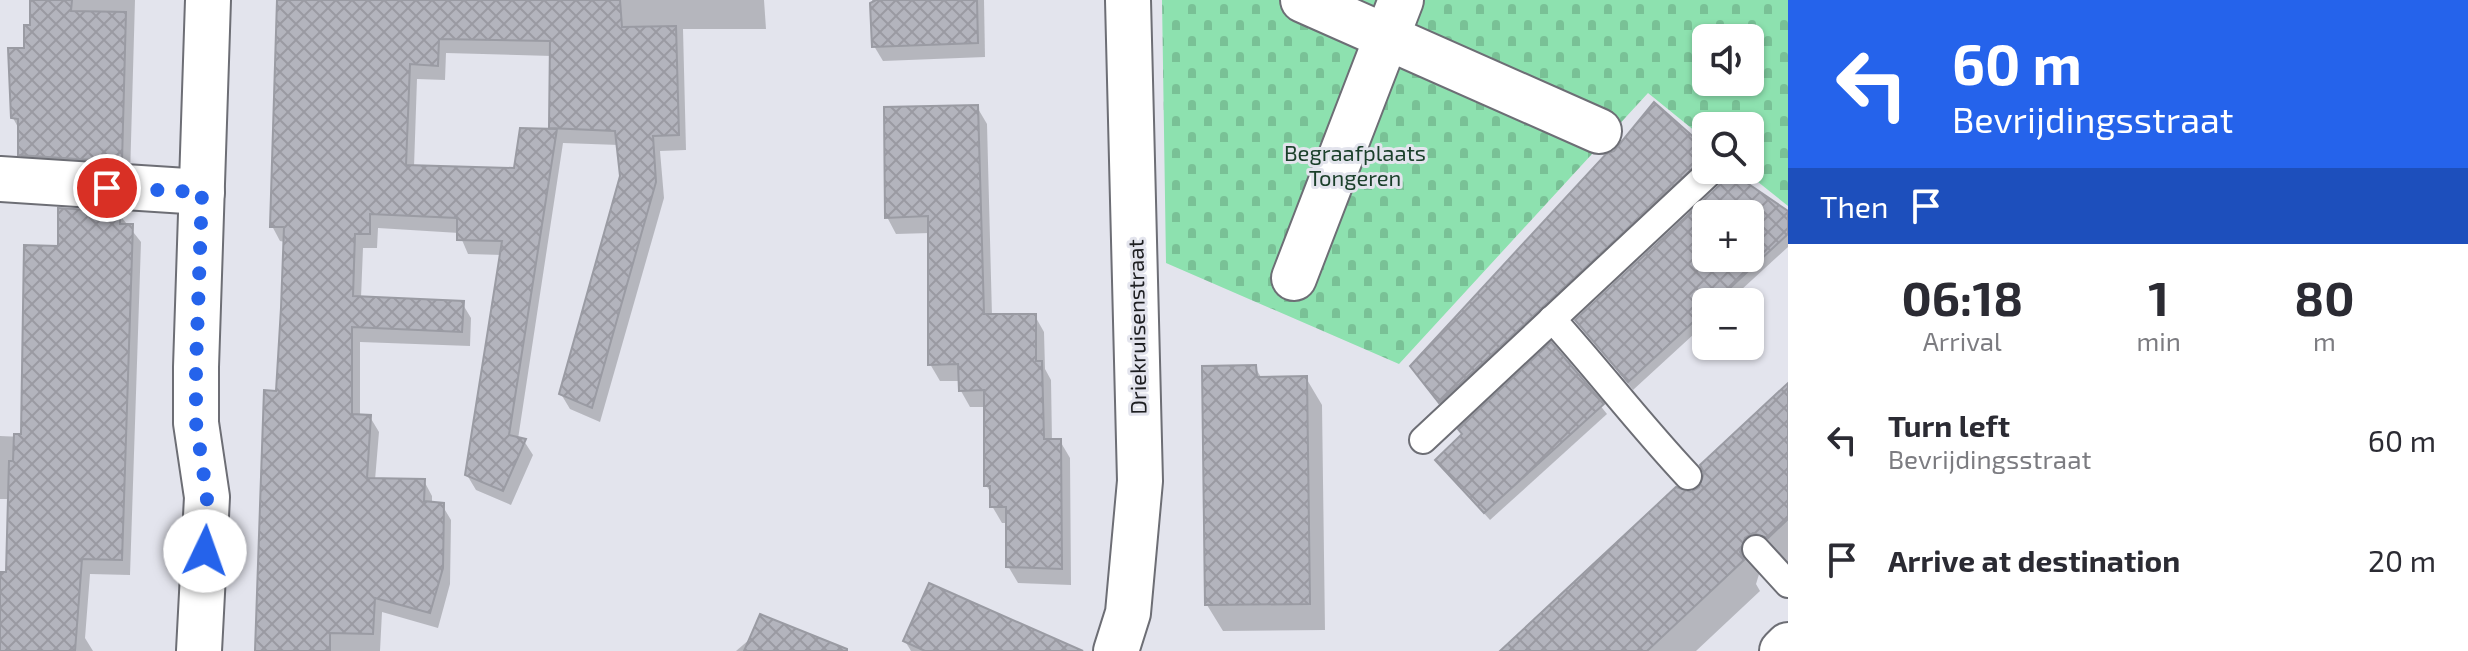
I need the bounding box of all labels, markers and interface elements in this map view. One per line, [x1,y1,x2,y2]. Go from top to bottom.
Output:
map controls [1692,24,1764,360]
button: sound [1692,24,1764,96]
text: 60 m [1952,29,2082,96]
icon: left [1820,32,1924,136]
text: Bevrijdingsstraat [1952,97,2234,140]
button: search [1692,112,1764,184]
park label: Begraafplaats Tongeren [1284,139,1426,190]
pin [73,154,141,222]
icon: arrive [85,166,129,210]
icon: arrive [1904,184,1948,228]
text: Then [1820,188,1888,224]
button: + [1692,200,1764,272]
street label: Driekruisenstraat [1121,239,1151,415]
text: 06:18 [1901,268,2023,326]
text: 1 [2148,268,2169,326]
text: 80 [2294,268,2355,326]
button: − [1692,288,1764,360]
text: Arrival [1923,325,2002,356]
text: min [2137,325,2181,356]
text: m [2313,325,2336,356]
text: Turn left [1888,407,2010,443]
icon: left [1820,418,1864,462]
text: 60 m [2368,422,2436,458]
text: Bevrijdingsstraat [1888,443,2091,474]
position arrow [163,509,247,593]
icon: arrive [1820,538,1864,582]
text: Arrive at destination [1888,542,2180,578]
text: 20 m [2368,542,2436,578]

